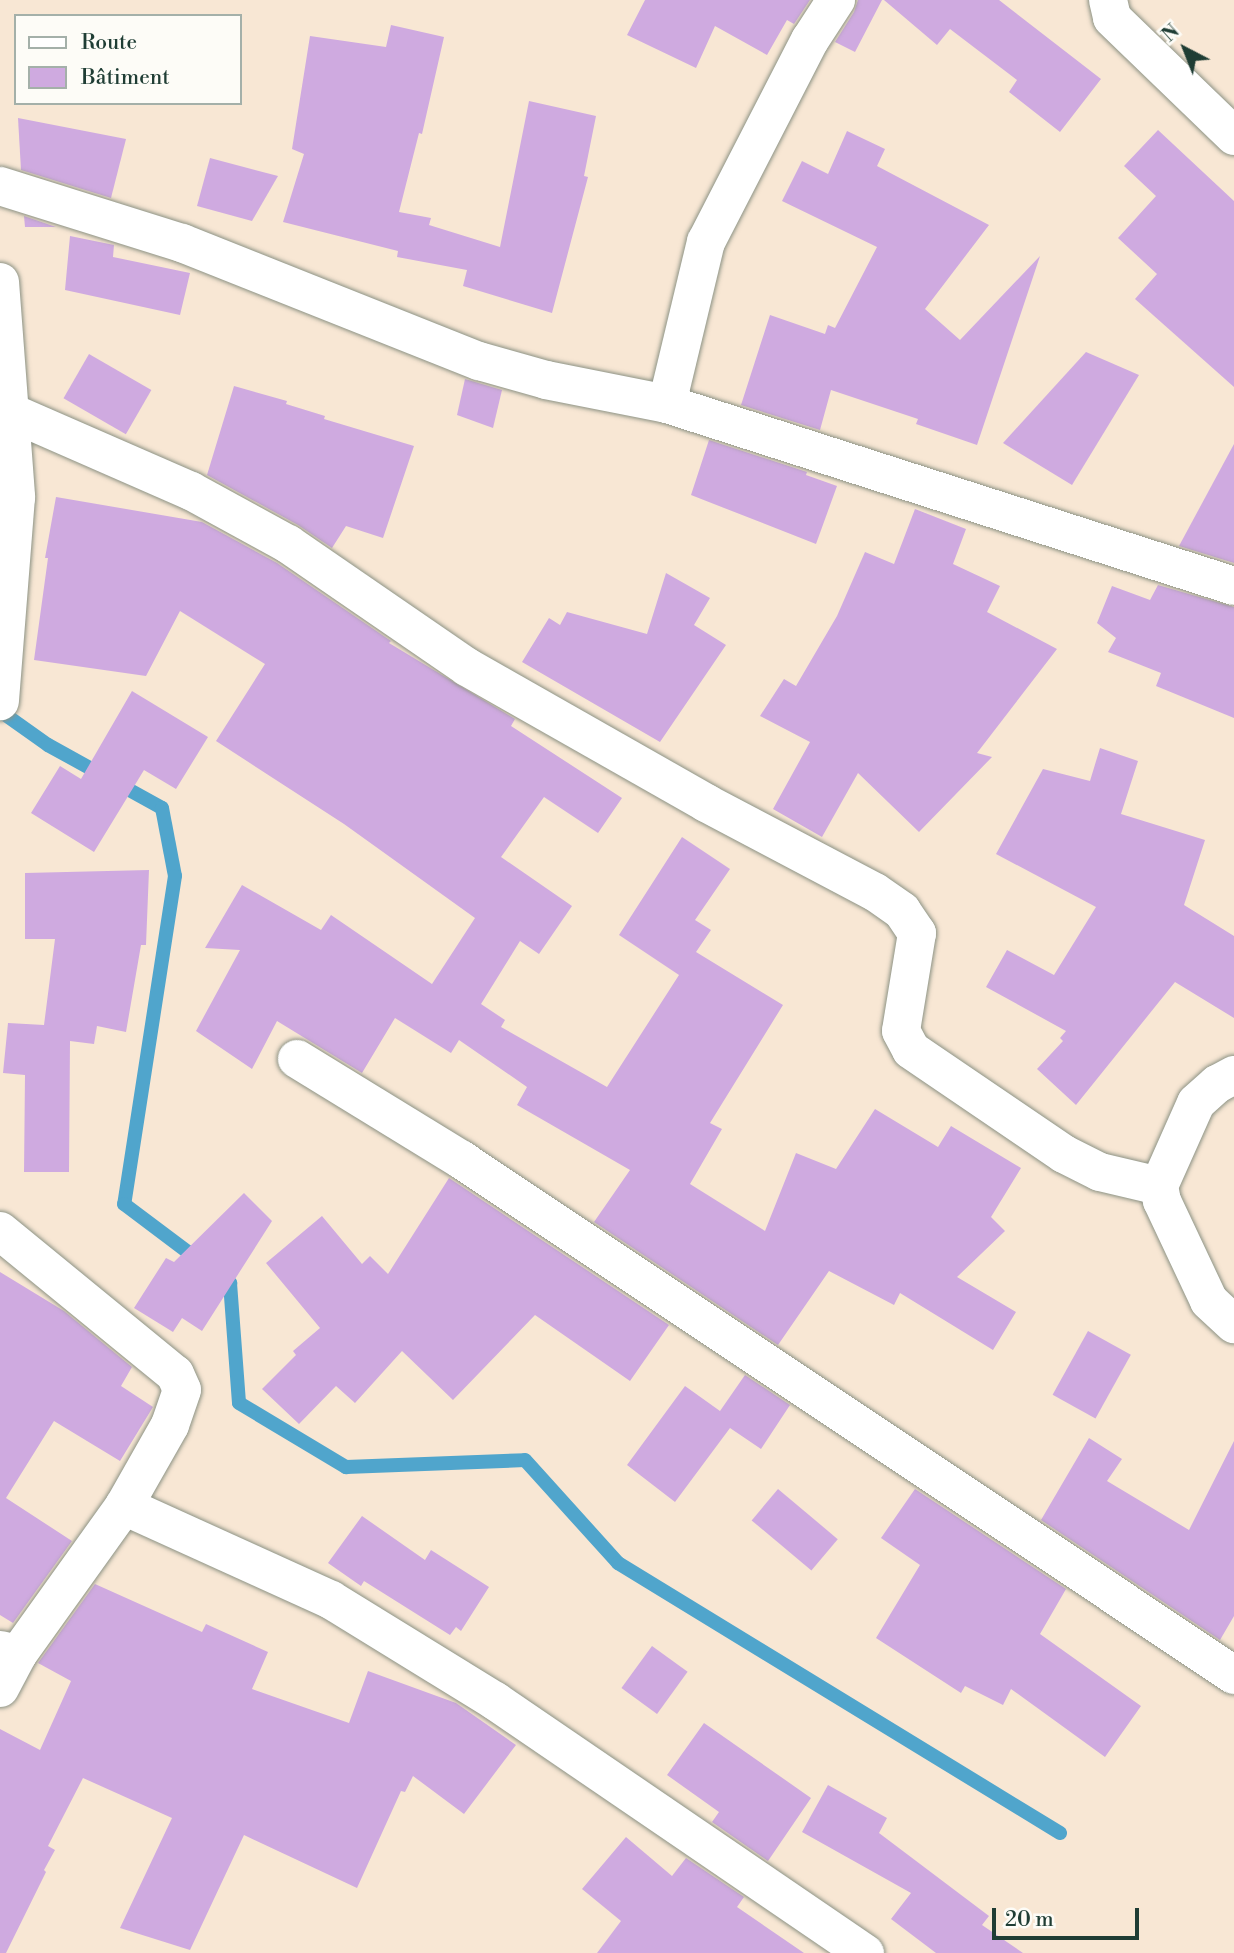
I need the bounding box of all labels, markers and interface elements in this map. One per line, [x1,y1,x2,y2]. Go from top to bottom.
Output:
legend [14,14,242,105]
north arrow [1150,14,1220,84]
text: N [1157,19,1185,47]
text: Route [81,30,137,56]
text: Bâtiment [81,65,170,91]
scale bar [996,1894,1143,1938]
text: 20 m [1005,1907,1054,1933]

